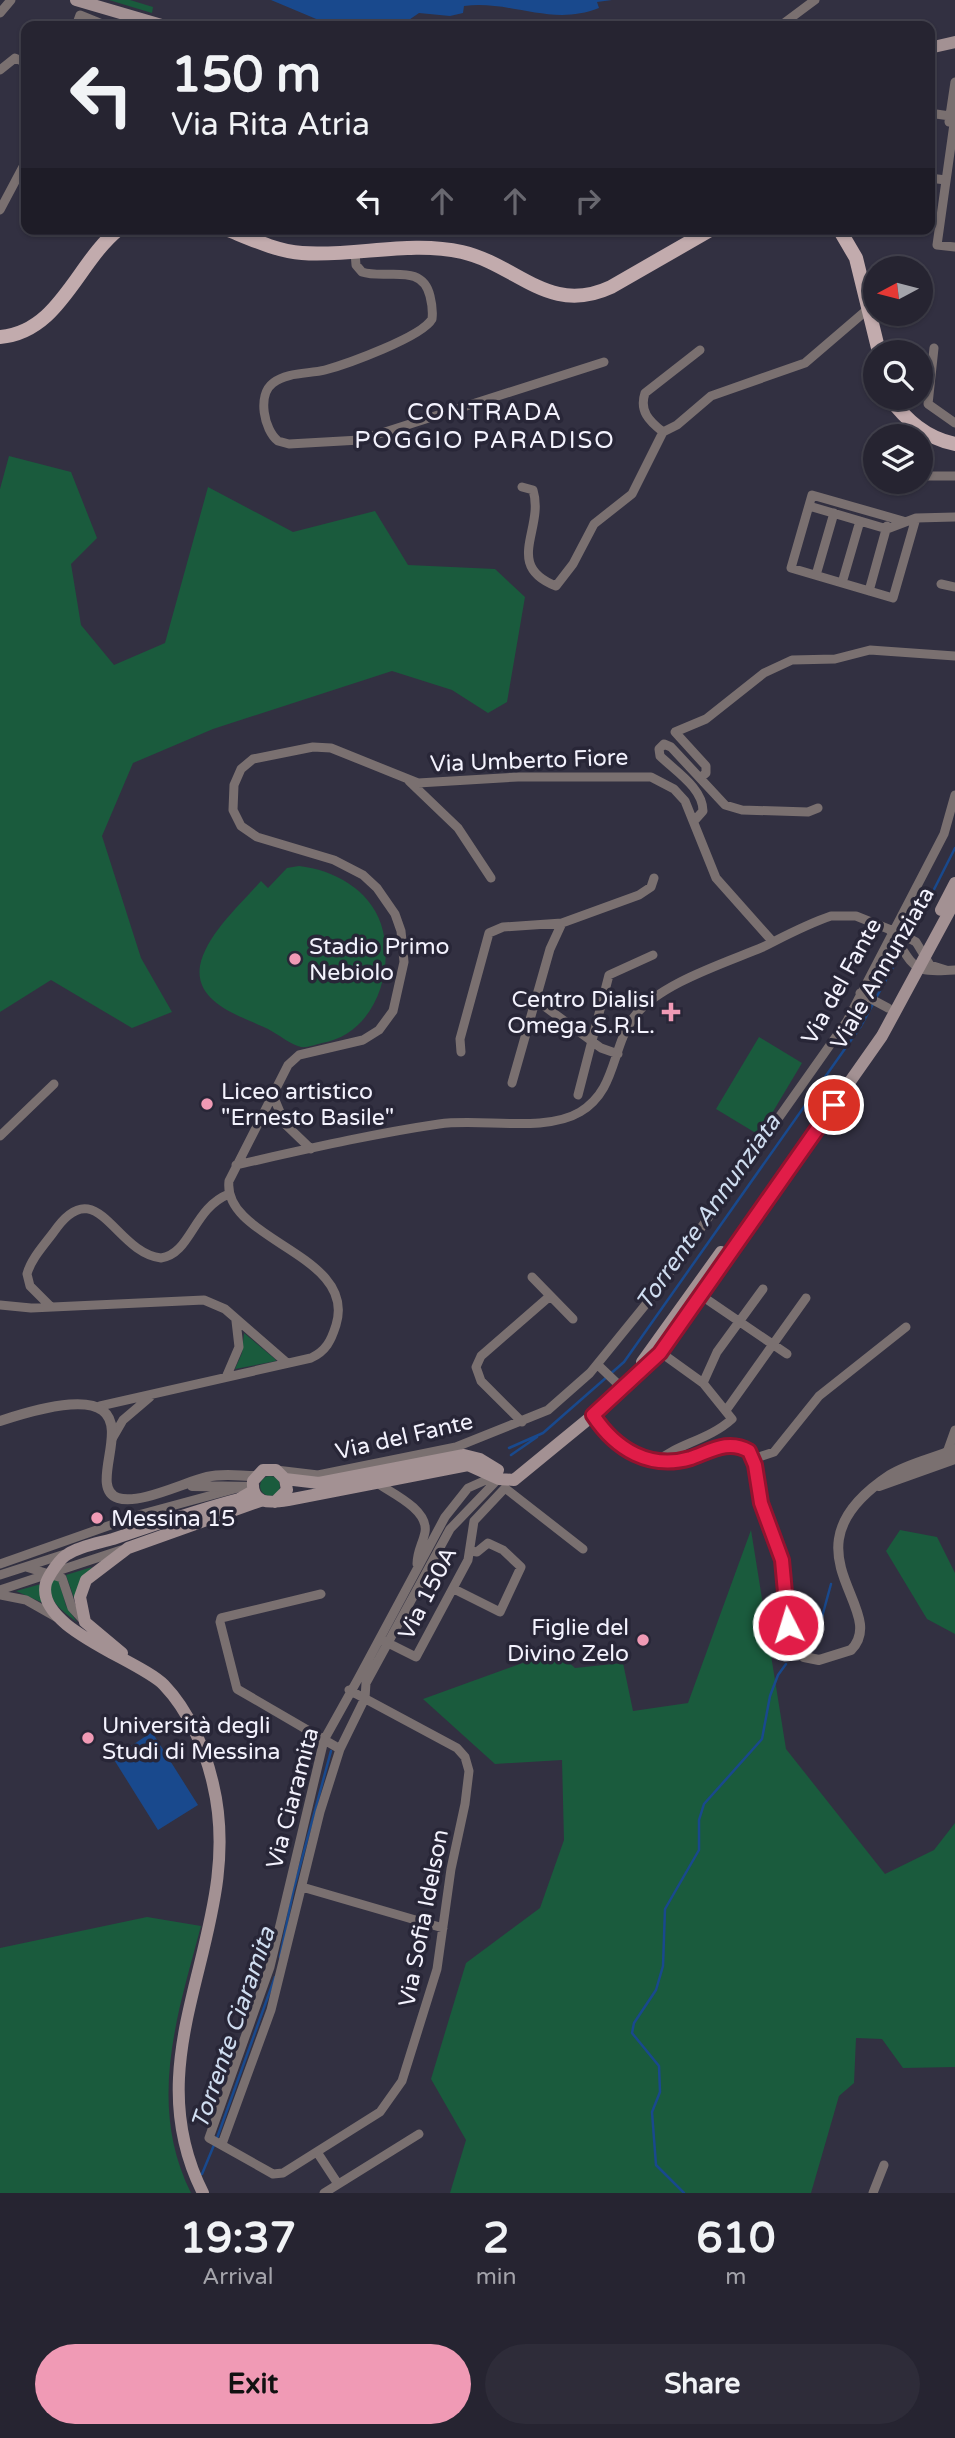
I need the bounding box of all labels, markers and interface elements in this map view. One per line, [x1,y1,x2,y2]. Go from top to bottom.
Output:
text: 150 m [171,46,321,105]
icon: left [56,49,147,140]
text: Via Rita Atria [171,106,370,144]
icon: left [350,182,388,220]
icon: ahead [423,182,461,220]
icon: ahead [496,182,534,220]
icon: right [569,182,607,220]
north arrow [863,256,933,326]
map controls [863,256,933,494]
button: search [863,340,933,410]
district label: CONTRADA POGGIO PARADISO [354,398,616,455]
button: layers [863,424,933,494]
street label: Via Umberto Fiore [429,744,629,778]
street label: Viale Annunziata [825,882,941,1055]
street label: Via del Fante [796,913,888,1050]
place label: Stadio Primo Nebiolo [309,933,449,987]
marker: Stadio Primo Nebiolo [287,951,303,967]
place label: Centro Dialisi Omega S.R.L. [507,986,655,1040]
marker: Centro Dialisi Omega S.R.L. [661,1002,681,1022]
pin [804,1075,864,1135]
place label: Liceo artistico "Ernesto Basile" [221,1078,394,1132]
icon: arrive [815,1086,853,1124]
marker: Liceo artistico "Ernesto Basile" [199,1096,215,1112]
water label: Torrente Annunziata [630,1108,787,1316]
street label: Via del Fante [333,1408,476,1466]
place label: Messina 15 [111,1505,236,1533]
marker: Messina 15 [89,1510,105,1526]
street label: Via 150A [393,1542,463,1645]
position arrow [751,1588,825,1662]
place label: Figlie del Divino Zelo [507,1614,629,1668]
marker: Figlie del Divino Zelo [635,1632,651,1648]
place label: Università degli Studi di Messina [102,1712,281,1766]
street label: Via Ciaramita [261,1724,325,1872]
marker: Università degli Studi di Messina [80,1730,96,1746]
street label: Via Sofia Idelson [393,1827,455,2009]
water label: Torrente Ciaramita [185,1923,282,2133]
text: 19:37 [180,2213,296,2264]
text: 2 [483,2213,509,2264]
text: 610 [696,2213,775,2264]
text: Arrival [202,2263,273,2291]
text: min [476,2263,517,2291]
text: m [725,2263,746,2291]
button: Exit [35,2344,471,2424]
button: Share [485,2344,920,2424]

